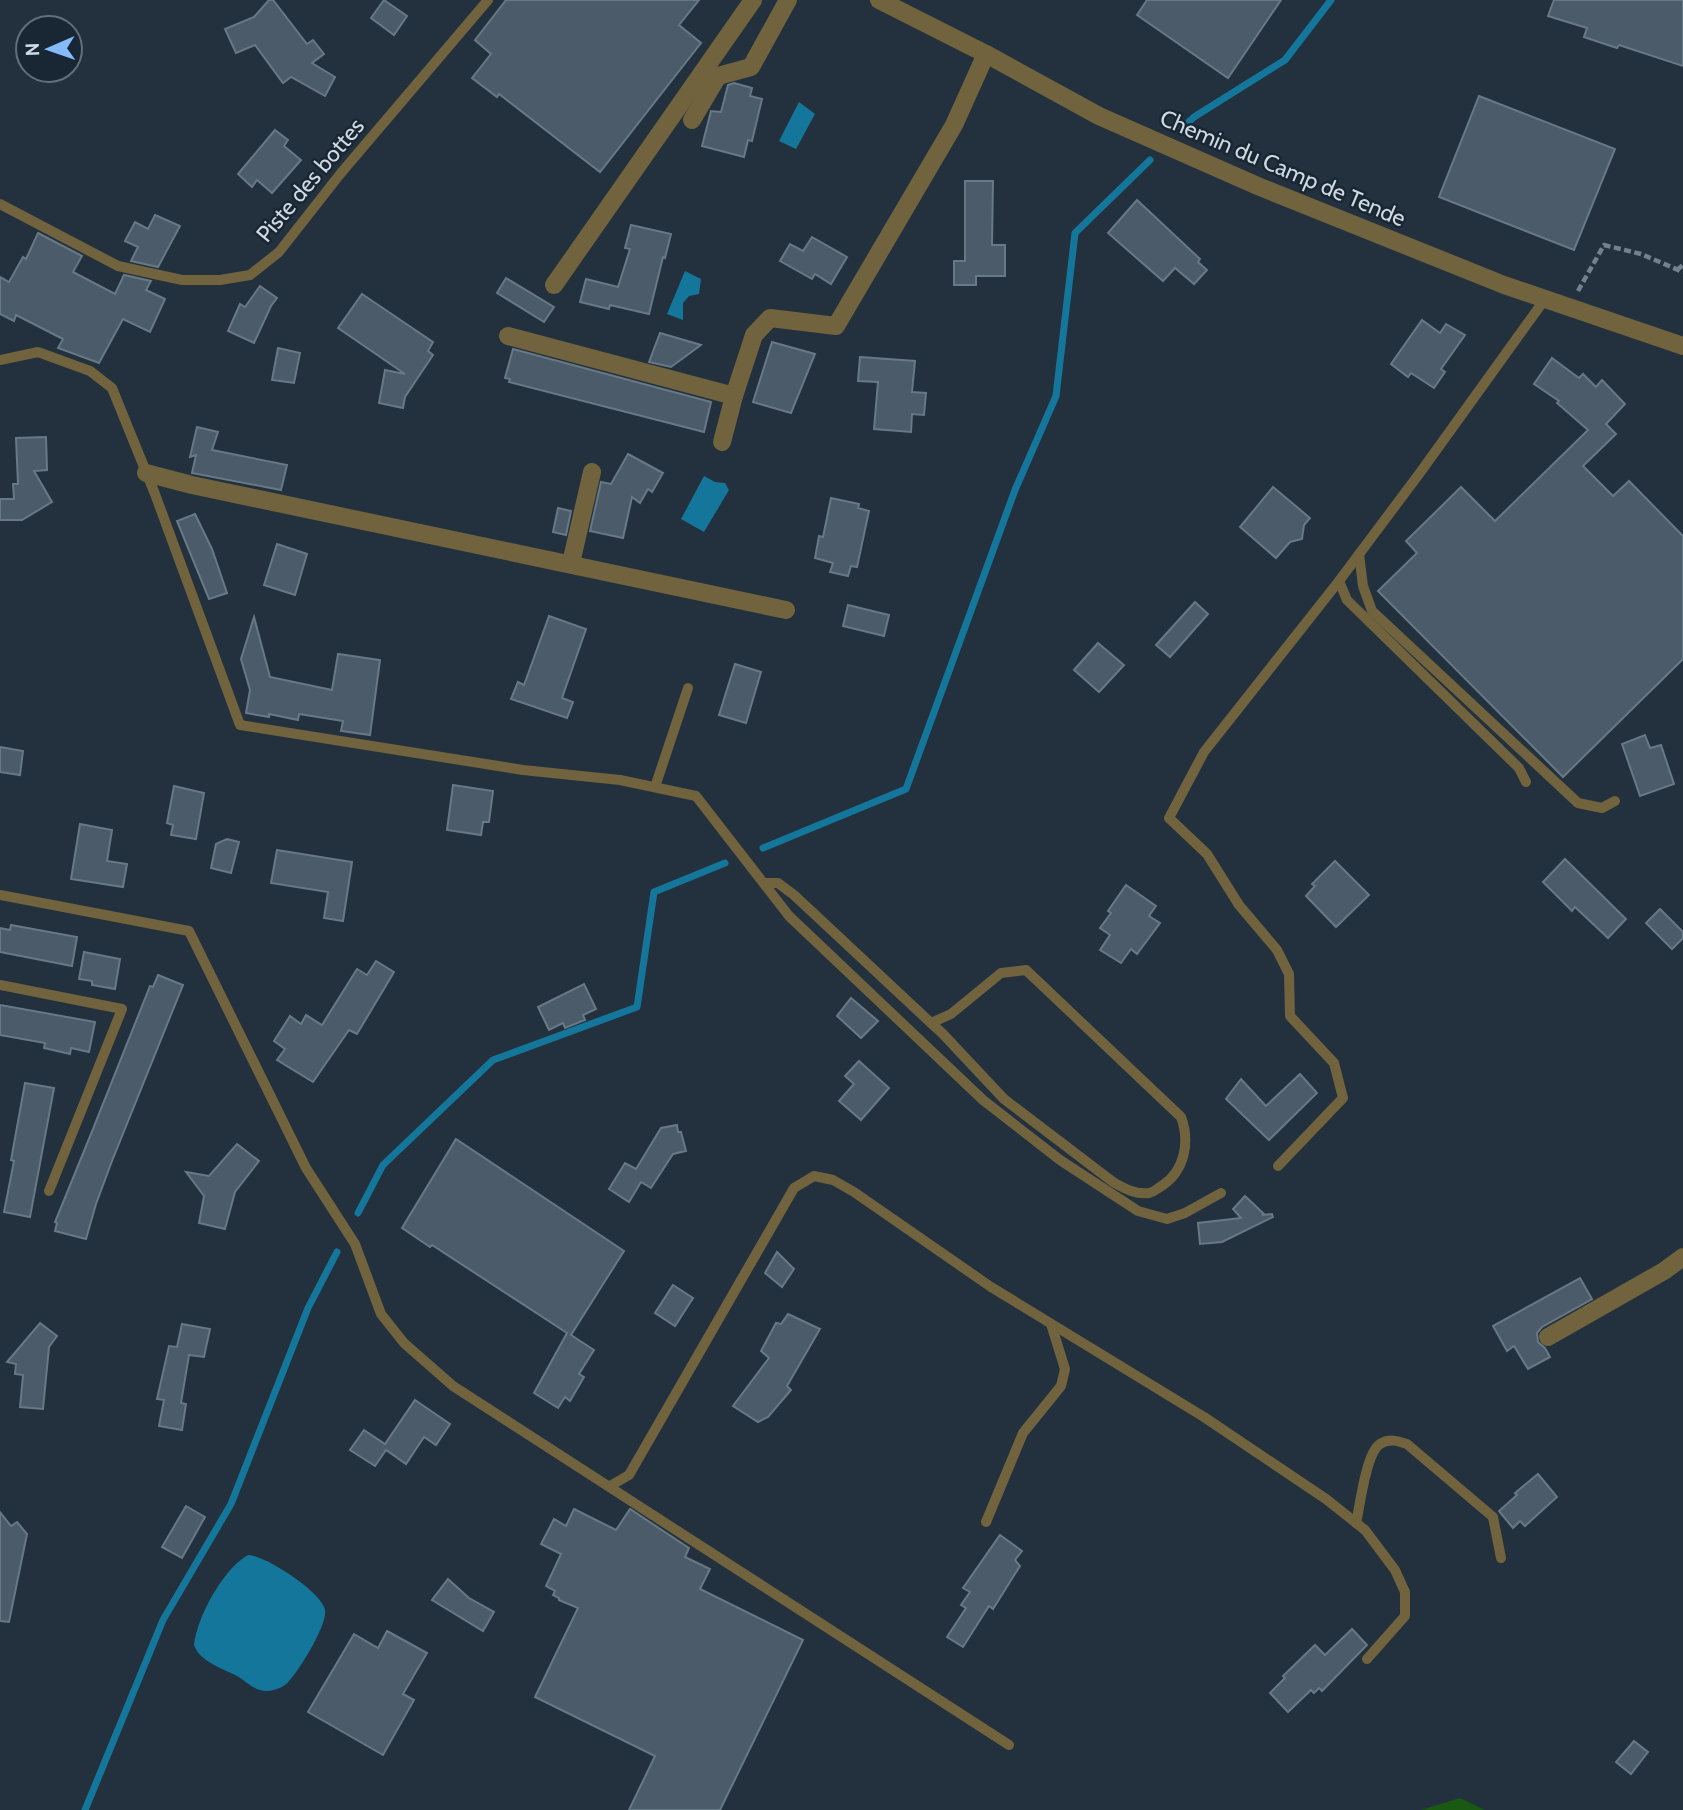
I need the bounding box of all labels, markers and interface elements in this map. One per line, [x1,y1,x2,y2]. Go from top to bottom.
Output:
north arrow [14,14,84,84]
text: N [21,42,44,57]
street label: Chemin du Camp de Tende [1156,103,1410,233]
street label: Piste des bottes [250,112,370,248]

